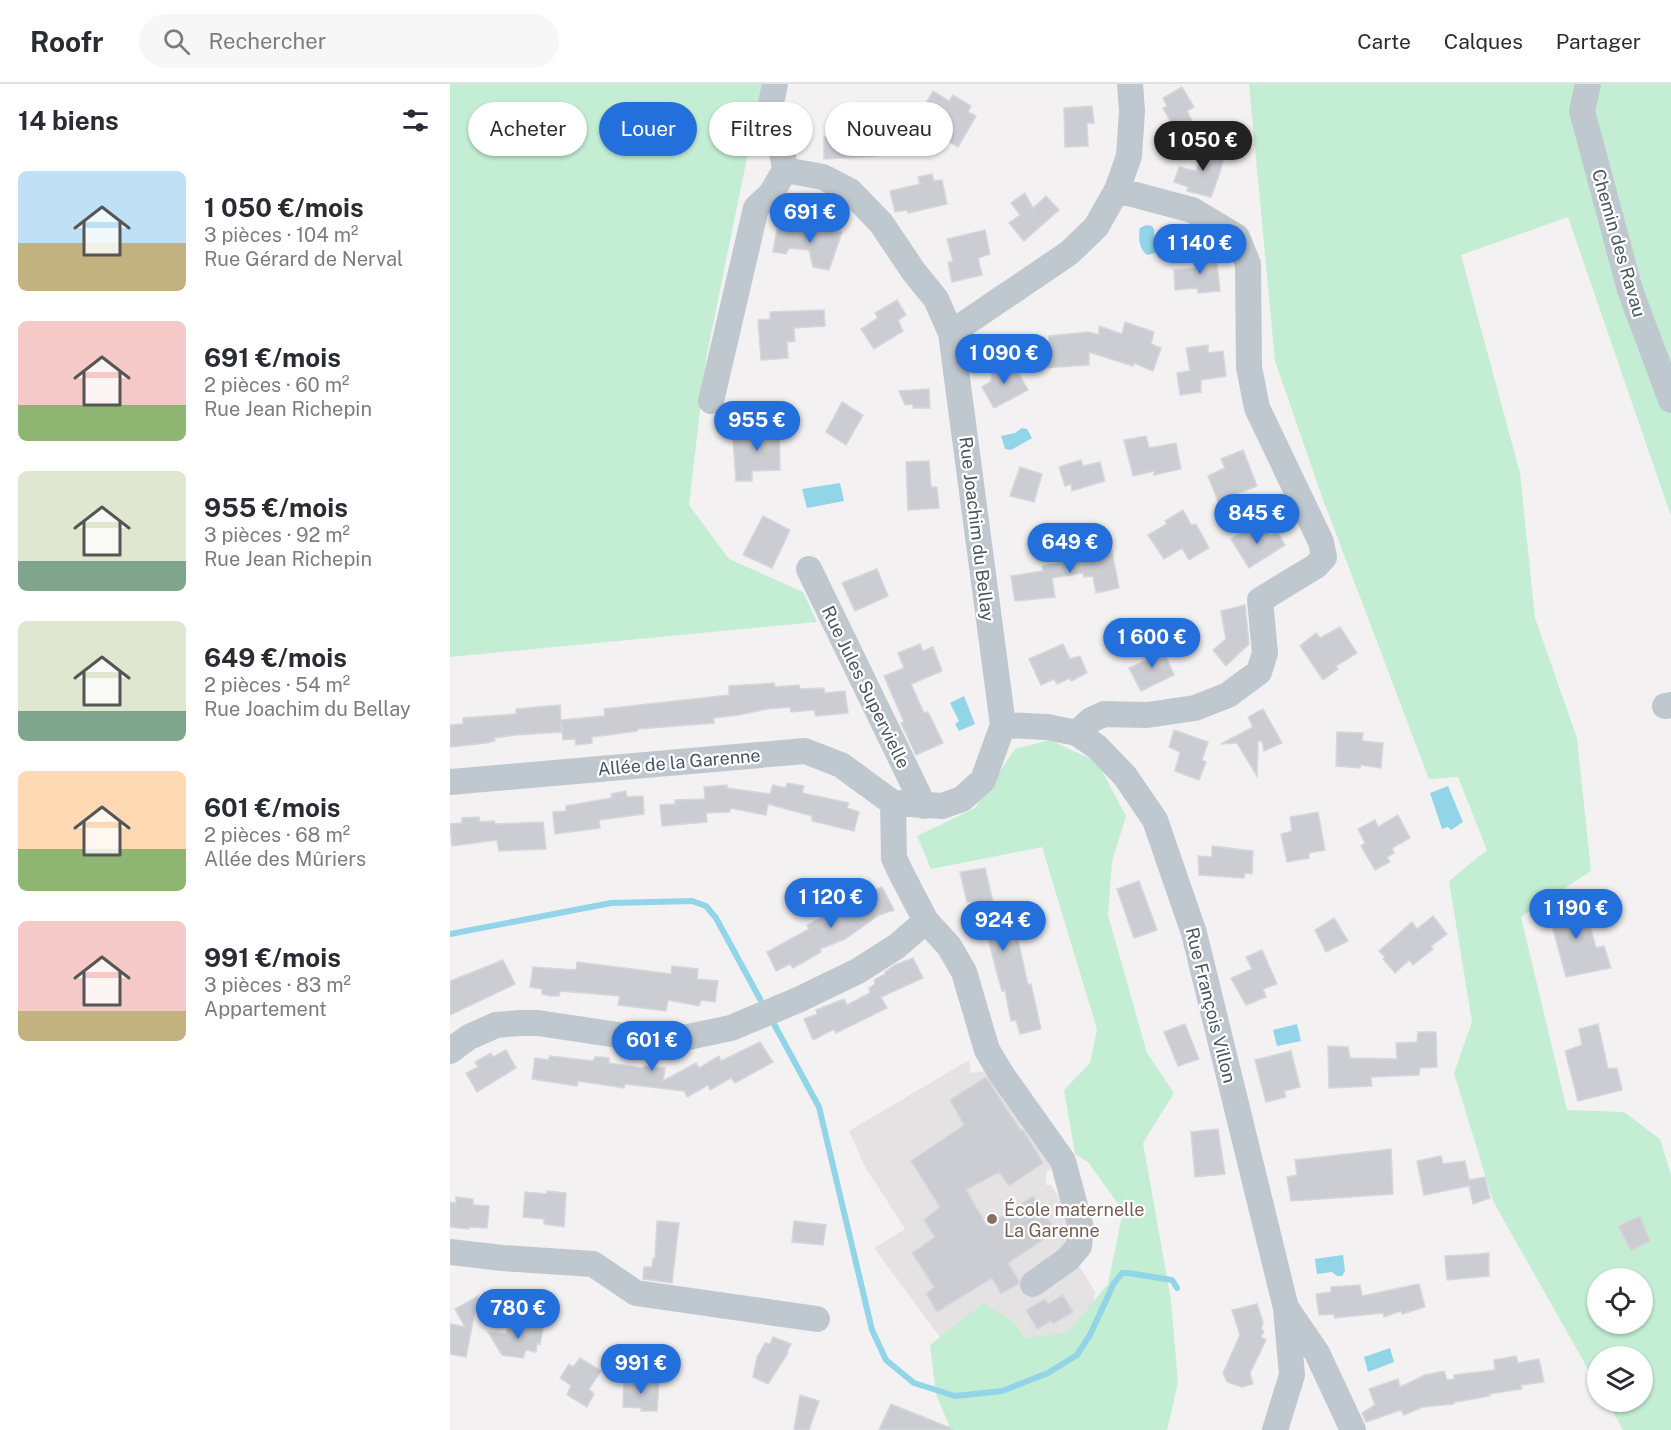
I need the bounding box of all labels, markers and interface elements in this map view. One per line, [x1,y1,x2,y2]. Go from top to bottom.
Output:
search box [139,14,559,68]
text: Roofr [30,25,103,58]
icon: search [160,25,193,58]
text: Rechercher [208,28,326,54]
text: Carte [1357,29,1411,54]
text: Calques [1444,29,1523,54]
text: Partager [1556,29,1641,54]
chip: Acheter [468,102,587,156]
chip: Louer [599,102,697,156]
chip: Filtres [709,102,813,156]
chip: Nouveau [825,102,953,156]
icon: filters [399,104,432,137]
text: 14 biens [18,105,119,136]
pin: 1 050 € [1148,121,1258,172]
text: 1 050 € [1168,128,1238,152]
street label: Chemin des Ravau [1588,167,1650,319]
text: 1 050 €/mois [204,192,364,223]
pin: 691 € [768,193,852,244]
icon: home [66,195,138,267]
text: 691 € [784,200,836,224]
text: 3 pièces · 104 m² [204,223,358,247]
pin: 1 140 € [1145,224,1255,275]
text: 1 140 € [1167,231,1233,255]
text: Rue Gérard de Nerval [204,247,403,271]
pin: 1 090 € [949,334,1059,385]
text: 1 090 € [969,341,1039,365]
text: 691 €/mois [204,342,341,373]
icon: home [66,345,138,417]
text: 2 pièces · 60 m² [204,373,349,397]
text: Rue Jean Richepin [204,397,372,421]
pin: 955 € [715,401,799,452]
text: 955 € [728,408,786,432]
street label: Rue Joachim du Bellay [955,435,999,623]
text: 955 €/mois [204,492,348,523]
pin: 845 € [1215,494,1299,545]
icon: home [66,495,138,567]
text: 845 € [1228,501,1286,525]
text: 3 pièces · 92 m² [204,523,350,547]
pin: 649 € [1028,523,1112,574]
text: 649 € [1042,530,1098,554]
text: Rue Jean Richepin [204,547,372,571]
street label: Rue Jules Supervielle [818,602,914,772]
pin: 1 600 € [1097,618,1207,669]
text: 1 600 € [1117,625,1187,649]
text: 649 €/mois [204,642,347,673]
icon: home [66,645,138,717]
text: 2 pièces · 54 m² [204,673,350,697]
text: Rue Joachim du Bellay [204,697,411,721]
street label: Allée de la Garenne [597,744,761,780]
text: 601 €/mois [204,792,341,823]
icon: home [66,795,138,867]
text: 2 pièces · 68 m² [204,823,350,847]
text: Allée des Mûriers [204,847,366,871]
pin: 1 120 € [776,878,886,929]
text: 1 120 € [799,885,863,909]
pin: 1 190 € [1521,889,1631,940]
text: 1 190 € [1543,896,1609,920]
pin: 924 € [961,901,1045,952]
text: 924 € [975,908,1031,932]
street label: Rue François Villon [1182,925,1240,1085]
text: 991 €/mois [204,942,341,973]
icon: home [66,945,138,1017]
text: 3 pièces · 83 m² [204,973,351,997]
text: Appartement [204,997,327,1021]
pin: 601 € [610,1021,694,1072]
text: 601 € [626,1028,678,1052]
place label: École maternelle La Garenne [1004,1198,1144,1241]
marker: École maternelle La Garenne [985,1212,999,1226]
map controls [1587,1268,1653,1412]
button: locate [1587,1268,1653,1334]
pin: 780 € [476,1289,560,1340]
text: 780 € [490,1296,546,1320]
pin: 991 € [599,1344,683,1395]
button: layers [1587,1346,1653,1412]
text: 991 € [615,1351,667,1375]

